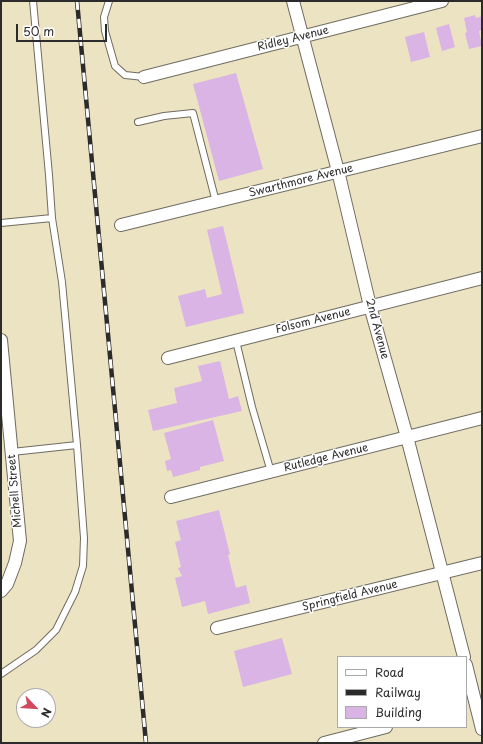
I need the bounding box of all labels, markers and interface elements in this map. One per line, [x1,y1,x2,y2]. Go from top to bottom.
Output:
scale bar [18,16,109,42]
text: 50 m [23,22,54,40]
street label: Ridley Avenue [256,24,330,54]
street label: Swarthmore Avenue [247,162,355,200]
street label: 2nd Avenue [363,297,391,361]
street label: Folsom Avenue [274,305,352,337]
street label: Rutledge Avenue [282,441,370,475]
street label: Michell Street [5,454,25,528]
street label: Springfield Avenue [301,578,399,614]
legend [337,656,467,728]
text: Road [375,663,404,681]
text: Railway [375,683,421,701]
north arrow [16,688,56,728]
text: Building [375,703,422,721]
text: N [37,705,56,720]

